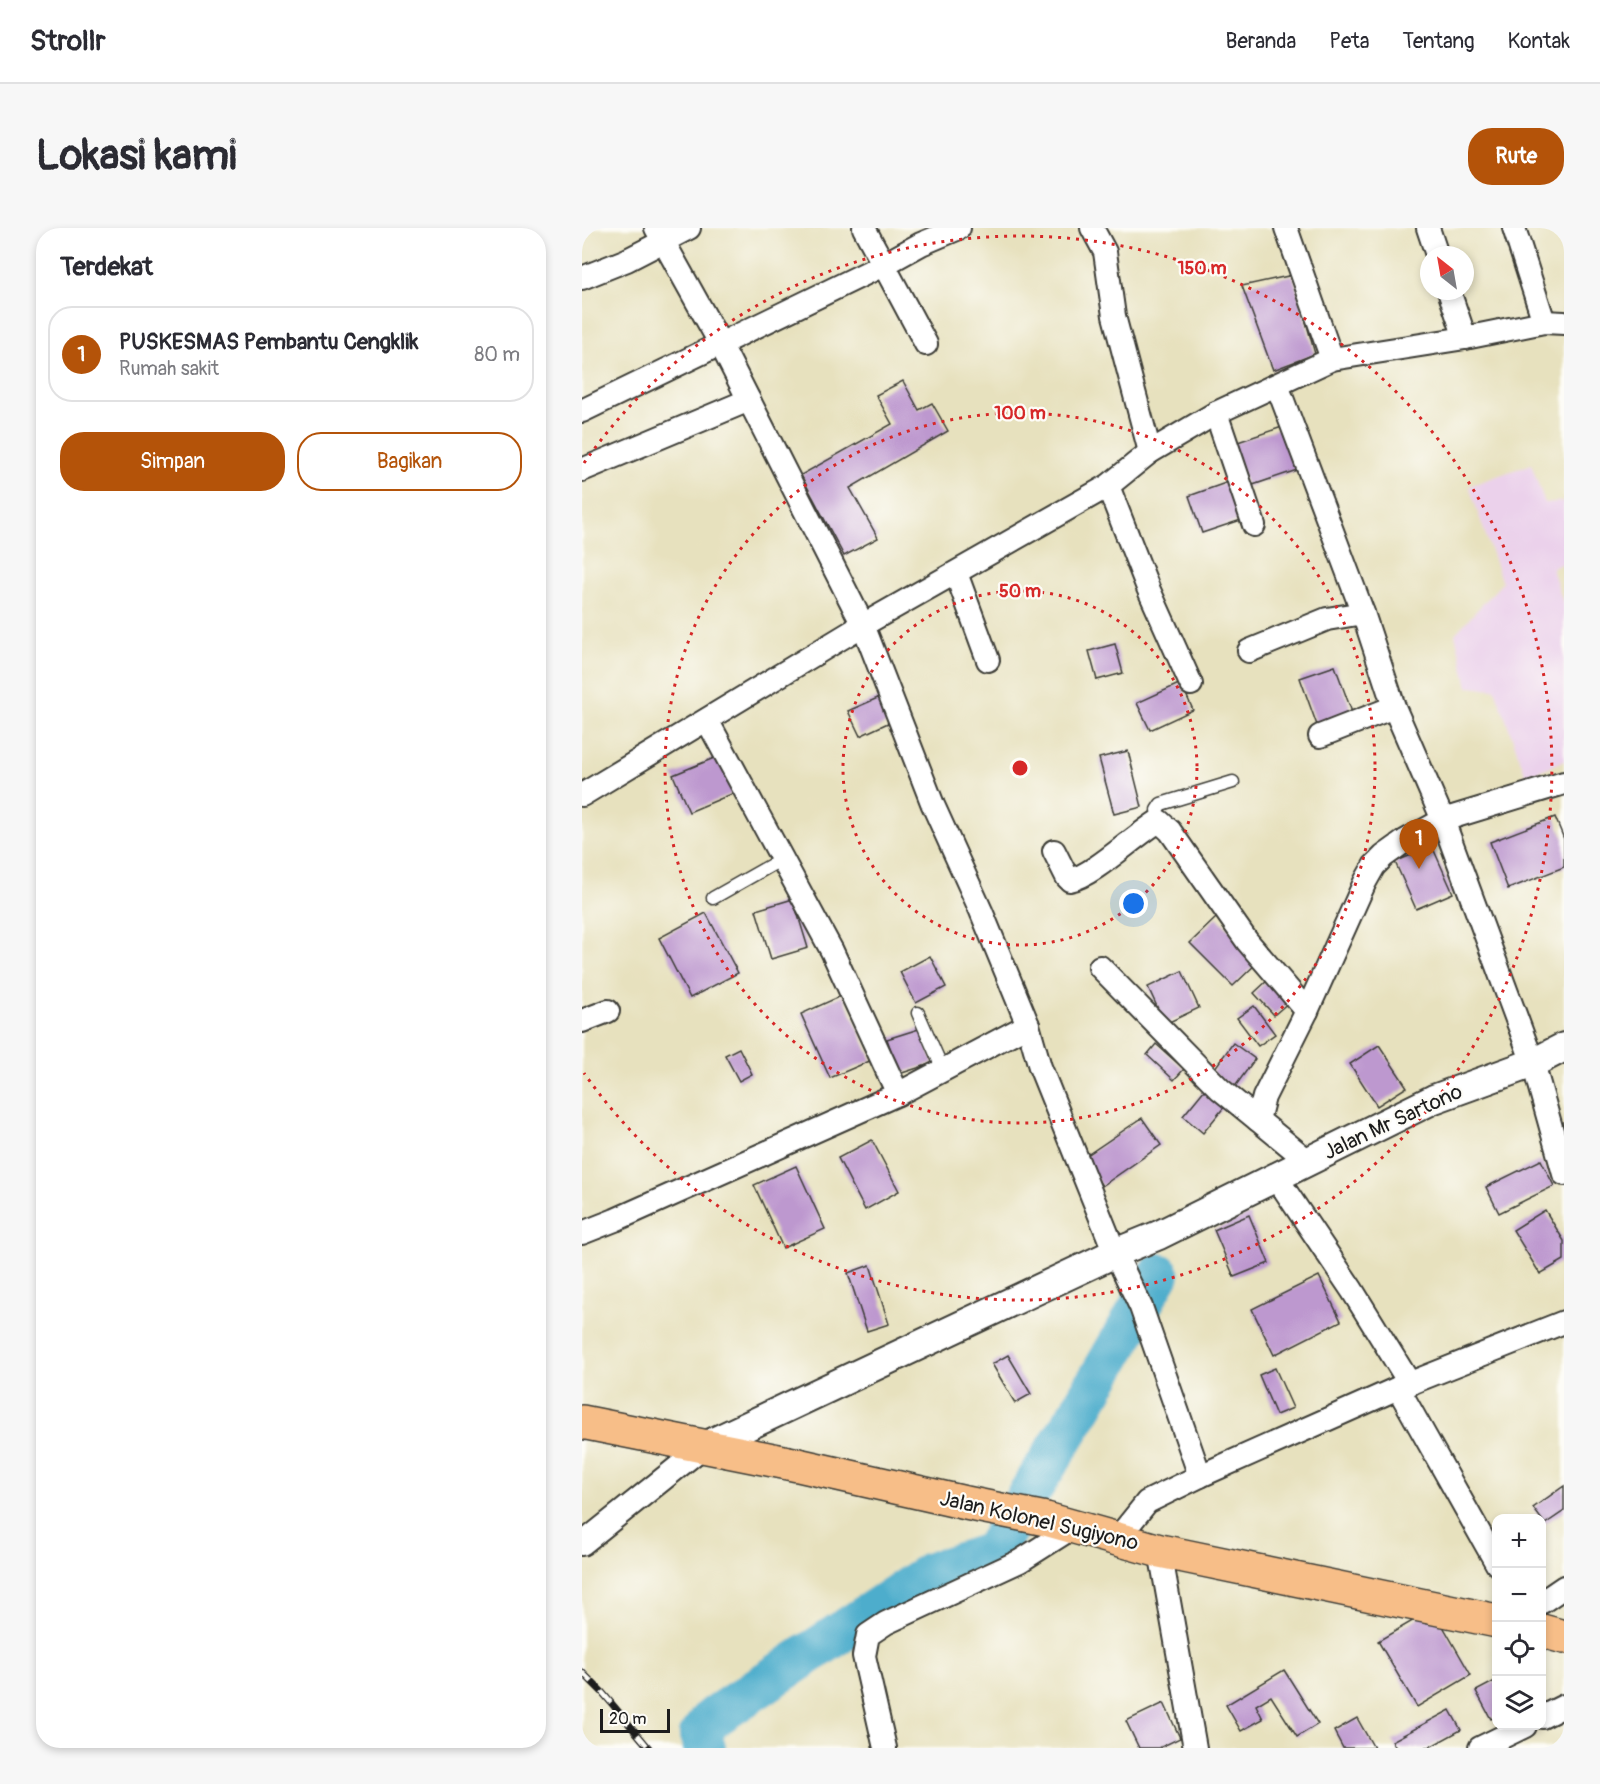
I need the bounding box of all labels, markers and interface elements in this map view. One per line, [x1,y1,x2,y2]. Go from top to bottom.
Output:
text: Strollr [30,24,105,59]
text: Beranda [1226,28,1296,55]
text: Peta [1329,28,1370,55]
text: Tentang [1403,28,1475,55]
text: Kontak [1508,28,1570,55]
button: Rute [1468,128,1564,185]
text: Lokasi kami [36,130,236,182]
north arrow [1420,246,1474,300]
text: Terdekat [60,251,153,283]
text: 150 m [1178,257,1227,280]
text: PUSKESMAS Pembantu Cengklik [119,328,418,356]
text: 1 [78,342,85,367]
text: 80 m [474,342,520,367]
text: Rumah sakit [119,356,219,381]
text: 100 m [994,402,1046,425]
button: Simpan [60,432,285,491]
button: Bagikan [297,432,522,491]
text: 50 m [999,580,1041,603]
centre of rings [1010,758,1030,778]
pin: 1 [1400,820,1438,869]
your location [1119,889,1148,918]
street label: Jalan Mr Sartono [1319,1078,1467,1166]
street label: Jalan Kolonel Sugiyono [937,1485,1141,1557]
map controls [1492,1514,1546,1730]
button: + [1492,1514,1546,1568]
button: − [1492,1568,1546,1622]
button: locate [1492,1622,1546,1676]
button: layers [1492,1676,1546,1730]
scale bar [600,1706,670,1734]
text: 20 m [609,1709,647,1729]

